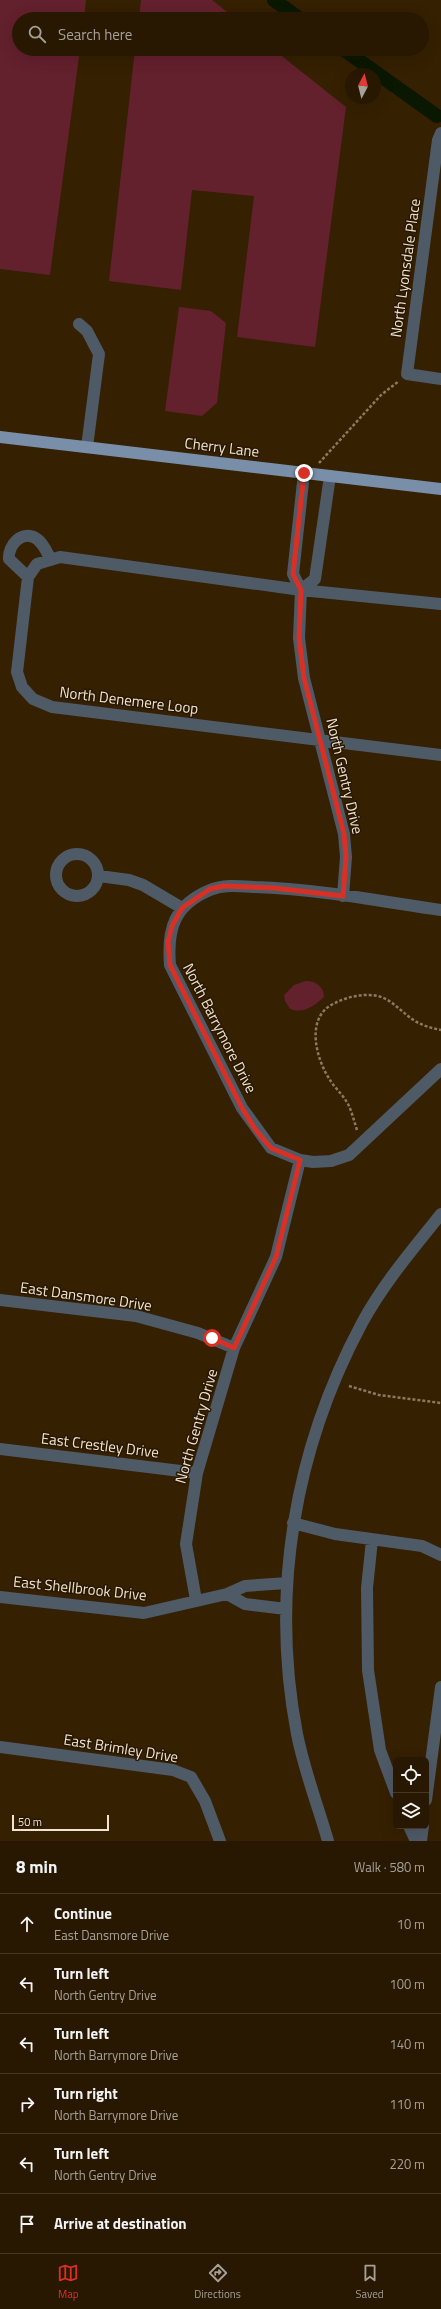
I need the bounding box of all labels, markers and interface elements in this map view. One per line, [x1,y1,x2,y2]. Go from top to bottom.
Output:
search box [12,12,429,56]
icon: search [26,23,48,45]
text: Search here [58,23,132,46]
north arrow [345,68,381,104]
street label: North Lyonsdale Place [384,197,426,339]
street label: Cherry Lane [183,431,261,463]
route end [295,464,313,482]
street label: North Denemere Loop [58,680,200,720]
street label: North Gentry Drive [320,716,370,836]
street label: North Barrymore Drive [177,959,263,1097]
street label: East Dansmore Drive [19,1275,153,1317]
route start [203,1329,221,1347]
street label: North Gentry Drive [169,1366,223,1486]
street label: East Crestley Drive [40,1426,160,1464]
street label: East Shellbrook Drive [12,1570,148,1606]
street label: East Brimley Drive [62,1728,180,1768]
map controls [393,1757,429,1829]
button: locate [393,1757,429,1793]
button: layers [393,1793,429,1829]
scale bar [12,1813,109,1832]
text: 50 m [18,1814,42,1830]
text: 8 min [16,1854,57,1880]
text: Walk · 580 m [354,1857,425,1877]
text: Continue [54,1902,112,1925]
icon: ahead [16,1913,38,1935]
text: 10 m [397,1914,425,1934]
text: East Dansmore Drive [54,1925,169,1945]
text: Turn left [54,1962,109,1985]
icon: left [16,1973,38,1995]
text: 100 m [389,1974,425,1994]
text: North Gentry Drive [54,1985,157,2005]
text: Turn left [54,2022,109,2045]
icon: left [16,2033,38,2055]
text: 140 m [389,2034,425,2054]
text: North Barrymore Drive [54,2045,178,2065]
text: Turn right [54,2082,118,2105]
icon: right [16,2093,38,2115]
text: 110 m [389,2094,425,2114]
text: North Barrymore Drive [54,2105,178,2125]
text: Turn left [54,2142,109,2165]
icon: left [16,2153,38,2175]
text: 220 m [389,2154,425,2174]
text: North Gentry Drive [54,2165,157,2185]
text: Arrive at destination [54,2212,187,2235]
icon: arrive [16,2213,38,2235]
tab: Map [57,2262,79,2302]
tab: Directions [194,2262,241,2302]
tab: Saved [356,2262,384,2302]

